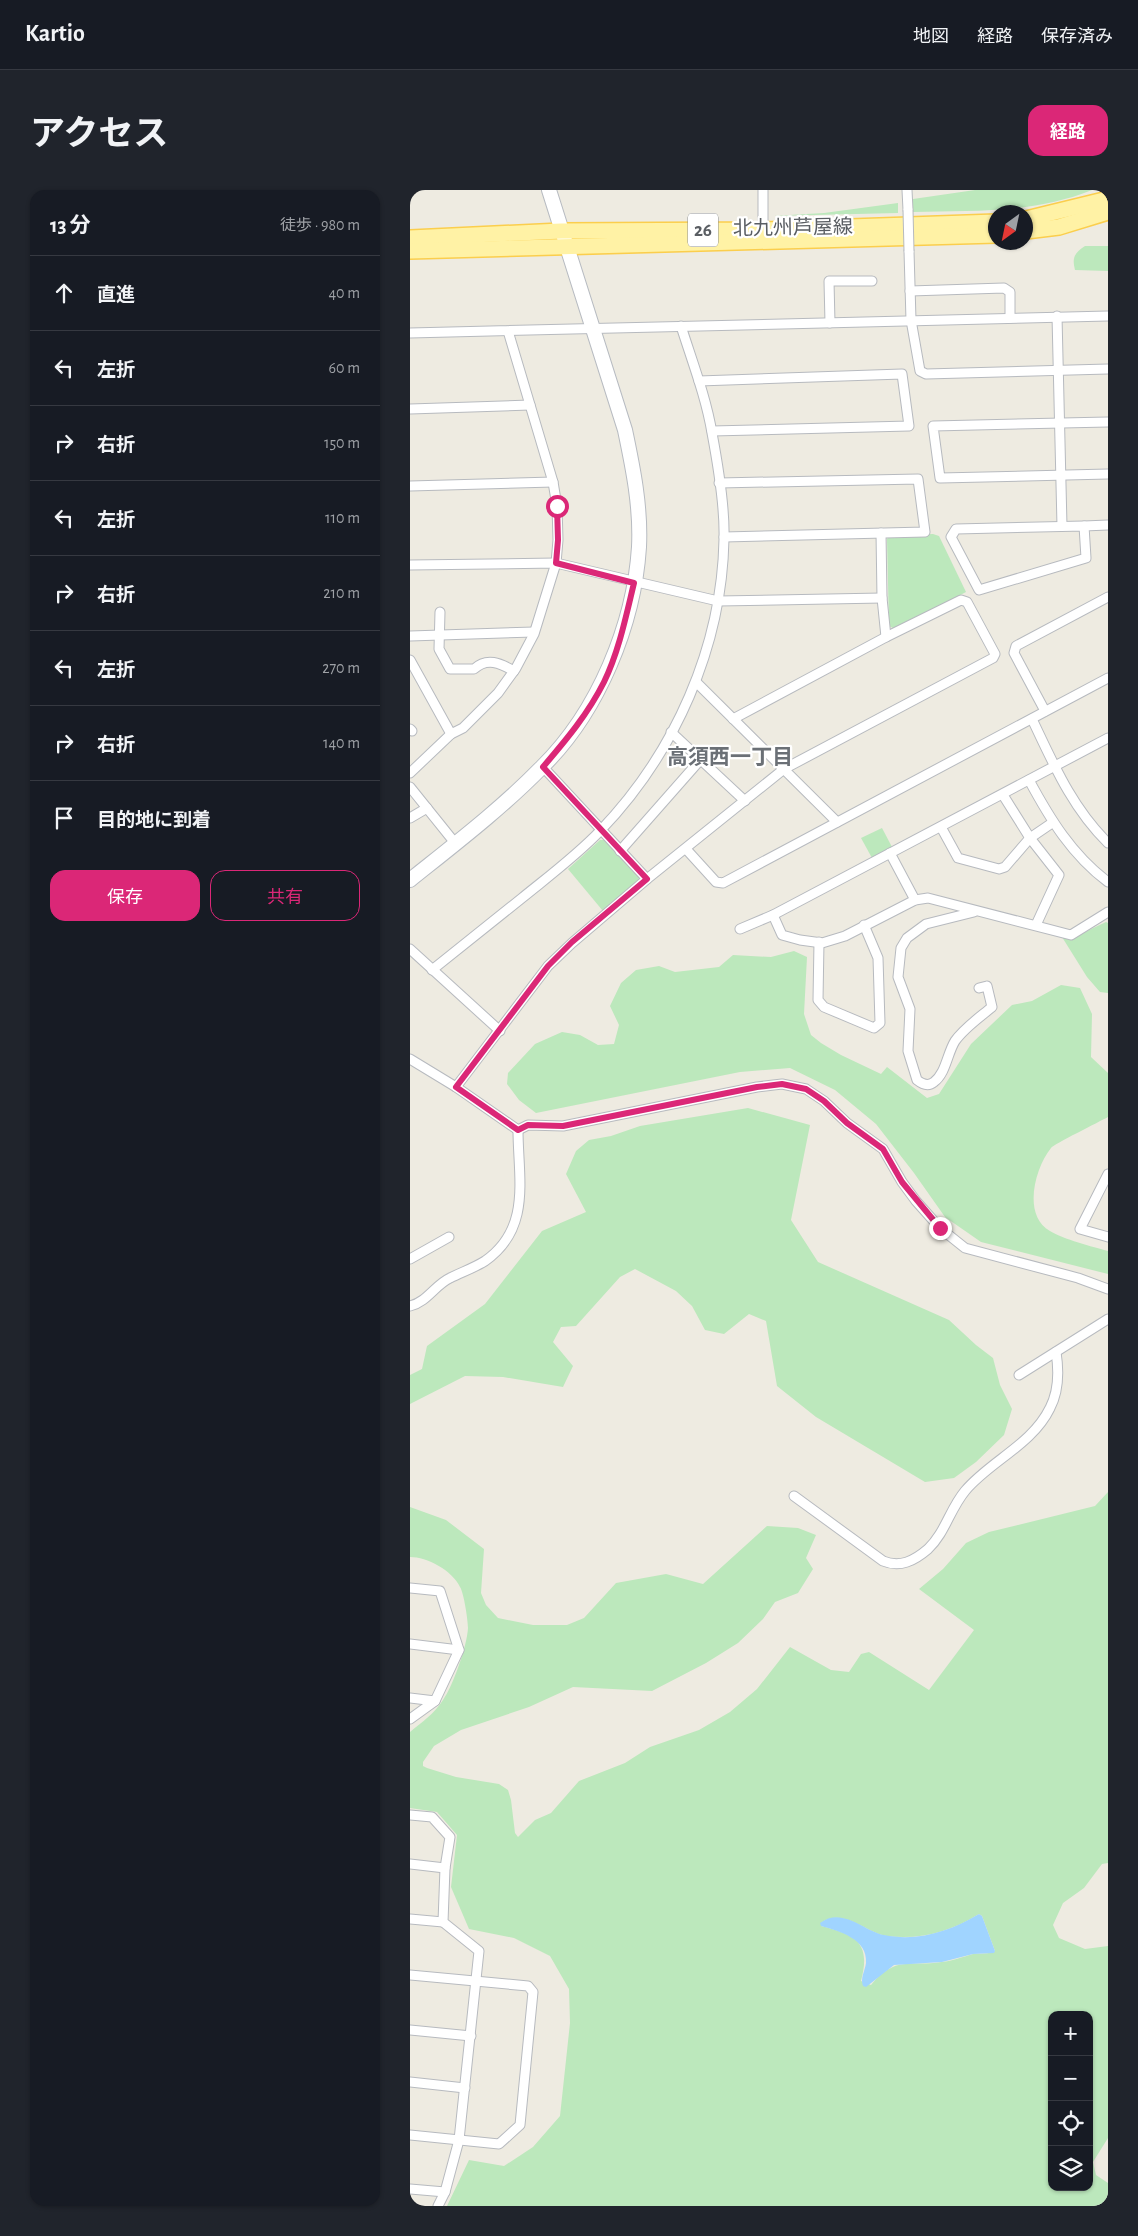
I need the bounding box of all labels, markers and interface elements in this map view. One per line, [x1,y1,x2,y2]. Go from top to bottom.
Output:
text: Kartio [25,22,85,46]
text: 地図 [913,28,949,46]
text: 経路 [977,28,1013,46]
text: 保存済み [1041,28,1113,46]
button: 経路 [1028,105,1108,156]
text: アクセス [30,117,168,152]
north arrow [988,205,1033,250]
road number: 26 [688,214,718,246]
text: 13 分 [50,215,91,236]
street label: 北九州芦屋線 [733,215,853,239]
text: 徒歩 · 980 m [280,217,360,233]
icon: ahead [50,279,78,307]
text: 40 m [328,285,360,301]
text: 直進 [97,286,135,305]
icon: left [50,354,78,382]
text: 60 m [329,360,360,376]
text: 左折 [97,361,135,380]
icon: right [50,429,78,457]
text: 150 m [324,435,360,451]
text: 右折 [97,436,135,455]
route start [546,495,569,518]
icon: left [50,504,78,532]
text: 110 m [325,510,360,526]
text: 左折 [97,511,135,530]
icon: right [50,579,78,607]
text: 210 m [323,585,360,601]
text: 右折 [97,586,135,605]
icon: left [50,654,78,682]
text: 270 m [322,660,360,676]
text: 左折 [97,661,135,680]
icon: right [50,729,78,757]
text: 140 m [323,735,360,751]
text: 右折 [97,736,135,755]
district label: 高須西一丁目 [667,746,793,768]
icon: arrive [50,804,78,832]
text: 目的地に到着 [97,811,211,830]
button: 保存 [50,870,200,921]
button: 共有 [210,870,360,921]
route end [929,1217,952,1240]
map controls [1048,2011,1093,2191]
button: + [1048,2011,1093,2056]
button: − [1048,2056,1093,2101]
button: locate [1048,2101,1093,2146]
button: layers [1048,2146,1093,2191]

